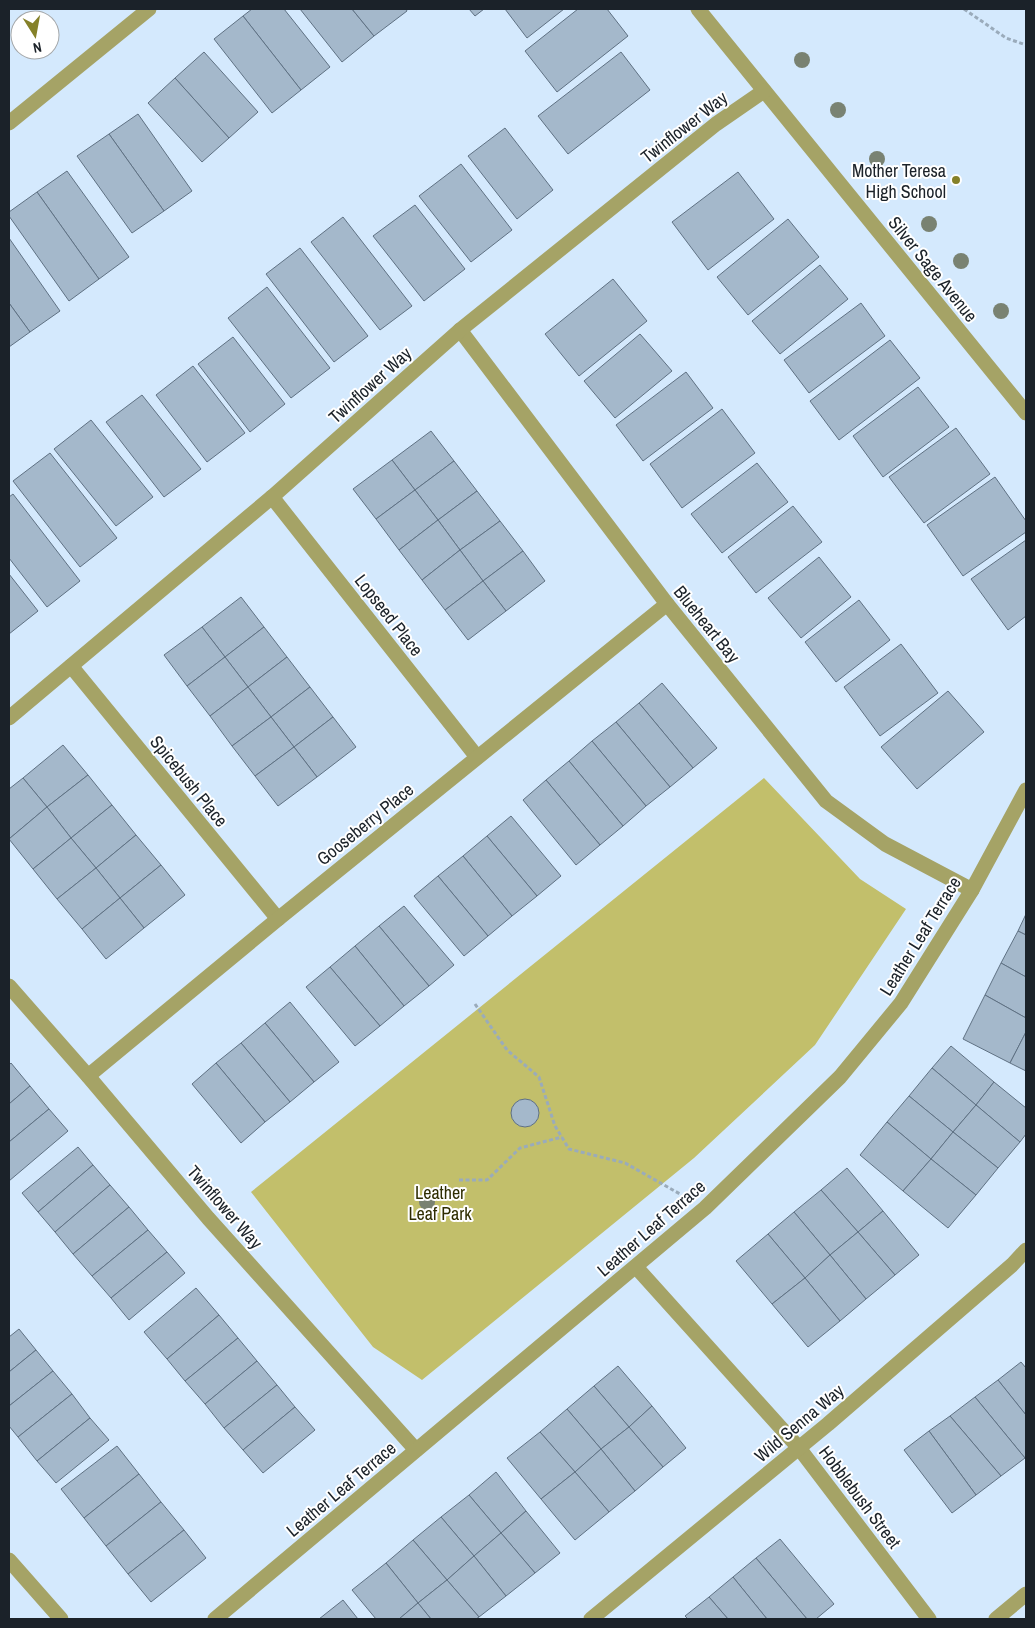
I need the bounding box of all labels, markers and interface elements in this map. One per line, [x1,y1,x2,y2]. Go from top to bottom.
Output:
north arrow [10,10,60,60]
text: N [32,38,43,57]
street label: Twinflower Way [635,85,733,169]
place label: Mother Teresa High School [852,158,946,204]
marker: Mother Teresa High School [950,174,962,186]
street label: Silver Sage Avenue [883,211,983,327]
street label: Twinflower Way [323,341,417,429]
street label: Lopseed Place [349,569,429,661]
street label: Blueheart Bay [668,580,746,668]
street label: Spicebush Place [144,730,234,832]
street label: Gooseberry Place [311,777,419,871]
street label: Leather Leaf Terrace [873,872,967,1000]
street label: Twinflower Way [182,1160,269,1255]
street label: Leather Leaf Terrace [591,1174,711,1282]
park label: Leather Leaf Park [408,1180,472,1226]
street label: Wild Senna Way [749,1378,849,1468]
street label: Leather Leaf Terrace [281,1436,401,1542]
street label: Hobblebush Street [813,1441,907,1553]

